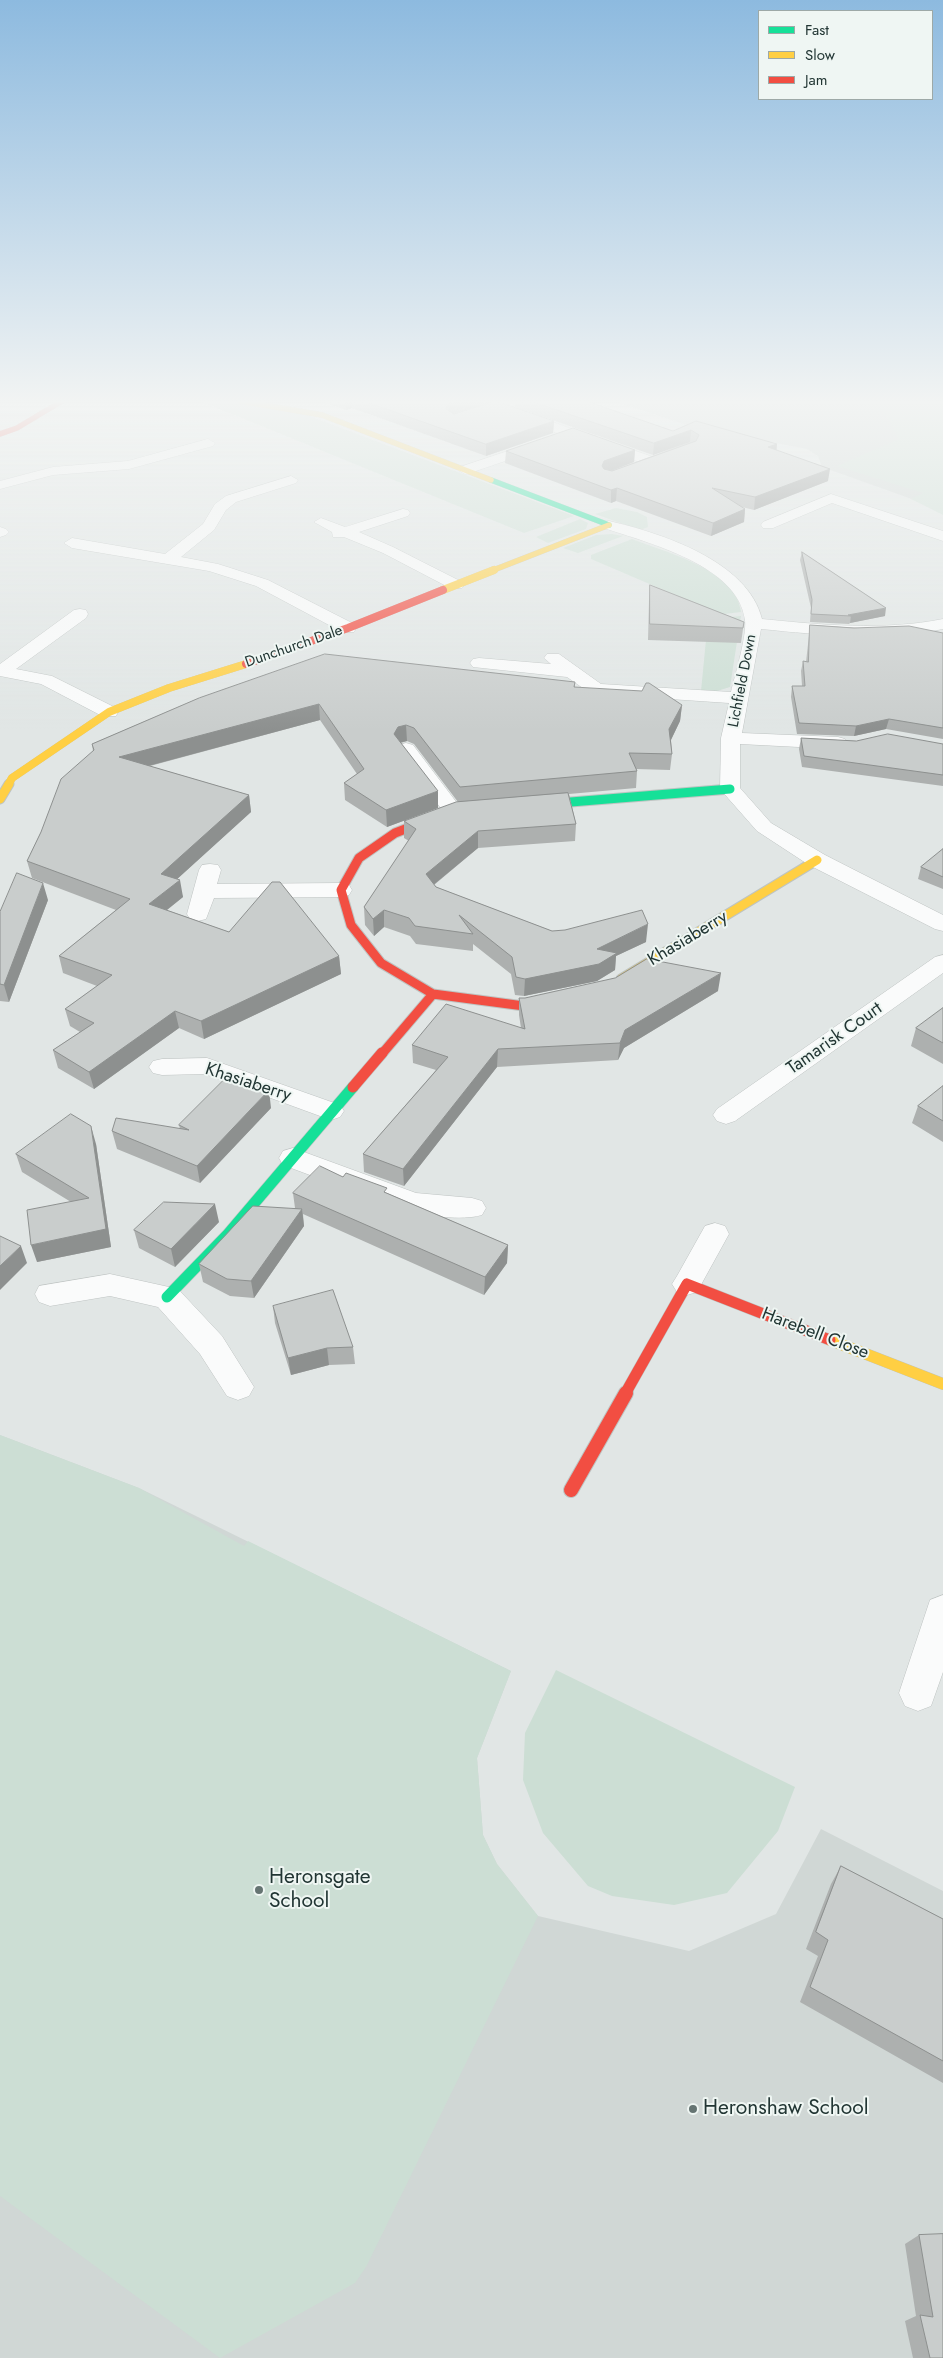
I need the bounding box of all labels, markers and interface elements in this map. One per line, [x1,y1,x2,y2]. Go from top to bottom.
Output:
legend [758,10,933,100]
text: Fast [805,19,829,41]
text: Slow [805,44,835,66]
text: Jam [805,69,828,91]
street label: Dunchurch Dale [243,622,345,672]
street label: Lichfield Down [725,633,761,729]
street label: Khasiaberry [644,907,732,971]
street label: Tamarisk Court [783,998,887,1080]
street label: Khasiaberry [202,1059,294,1107]
street label: Harebell Close [759,1304,871,1364]
place label: Heronsgate School [269,1865,371,1915]
marker: Heronsgate School [253,1884,265,1896]
place label: Heronshaw School [703,2096,869,2122]
marker: Heronshaw School [687,2103,699,2115]

